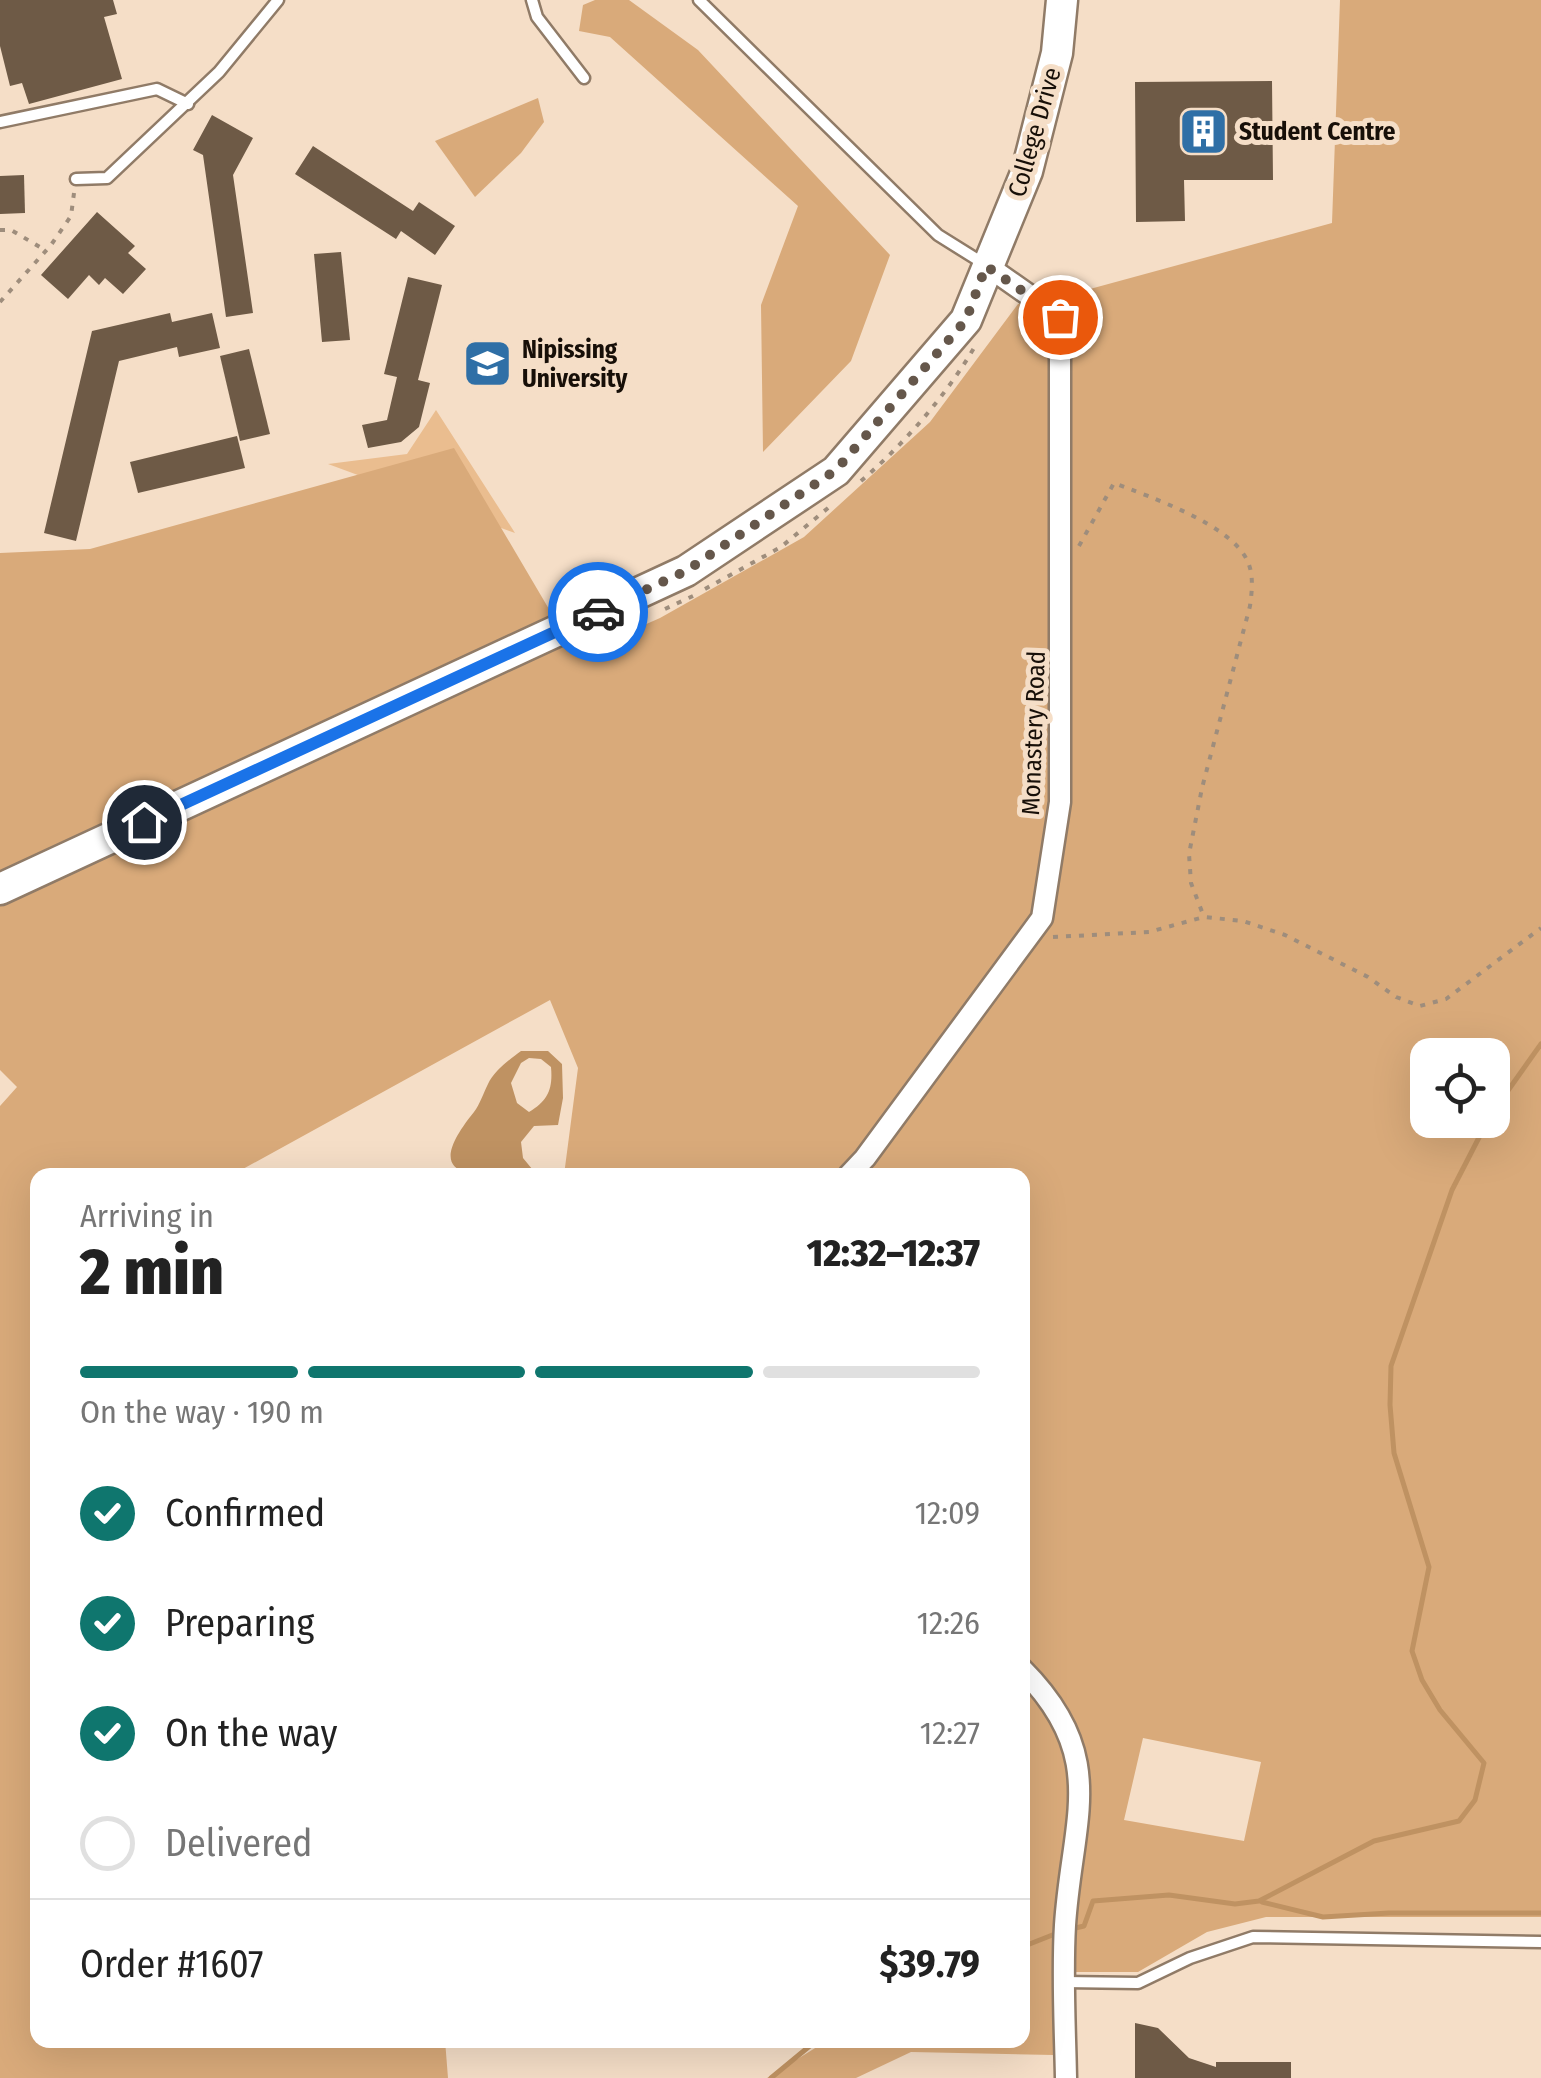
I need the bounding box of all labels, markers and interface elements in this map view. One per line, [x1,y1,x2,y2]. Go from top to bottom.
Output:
street label: College Drive [1002,64,1068,200]
building icon: Student Centre [1178,105,1230,157]
place label: Student Centre [1239,117,1396,147]
pin [1018,275,1103,360]
icon: bag [1033,290,1088,345]
place label: Nipissing University [522,335,629,394]
school or university icon: Nipissing University [461,337,513,389]
courier [548,562,648,662]
icon: car [571,585,626,640]
street label: Monastery Road [1016,650,1052,816]
pin [102,780,187,865]
icon: home [117,795,172,850]
map controls [1410,1038,1510,1138]
button: locate [1410,1038,1510,1138]
text: Arriving in [80,1197,214,1235]
text: 12:32–12:37 [807,1230,980,1276]
text: 2 min [80,1233,224,1311]
text: On the way · 190 m [80,1393,324,1431]
icon: check [80,1486,135,1541]
text: Confirmed [165,1490,325,1536]
text: 12:09 [915,1494,980,1532]
icon: check [80,1596,135,1651]
text: Preparing [165,1600,314,1646]
text: 12:26 [917,1604,980,1642]
icon: check [80,1706,135,1761]
text: On the way [165,1710,337,1756]
text: 12:27 [920,1714,980,1752]
text: Delivered [165,1820,312,1866]
text: Order #1607 [80,1941,264,1987]
text: $39.79 [880,1941,980,1987]

